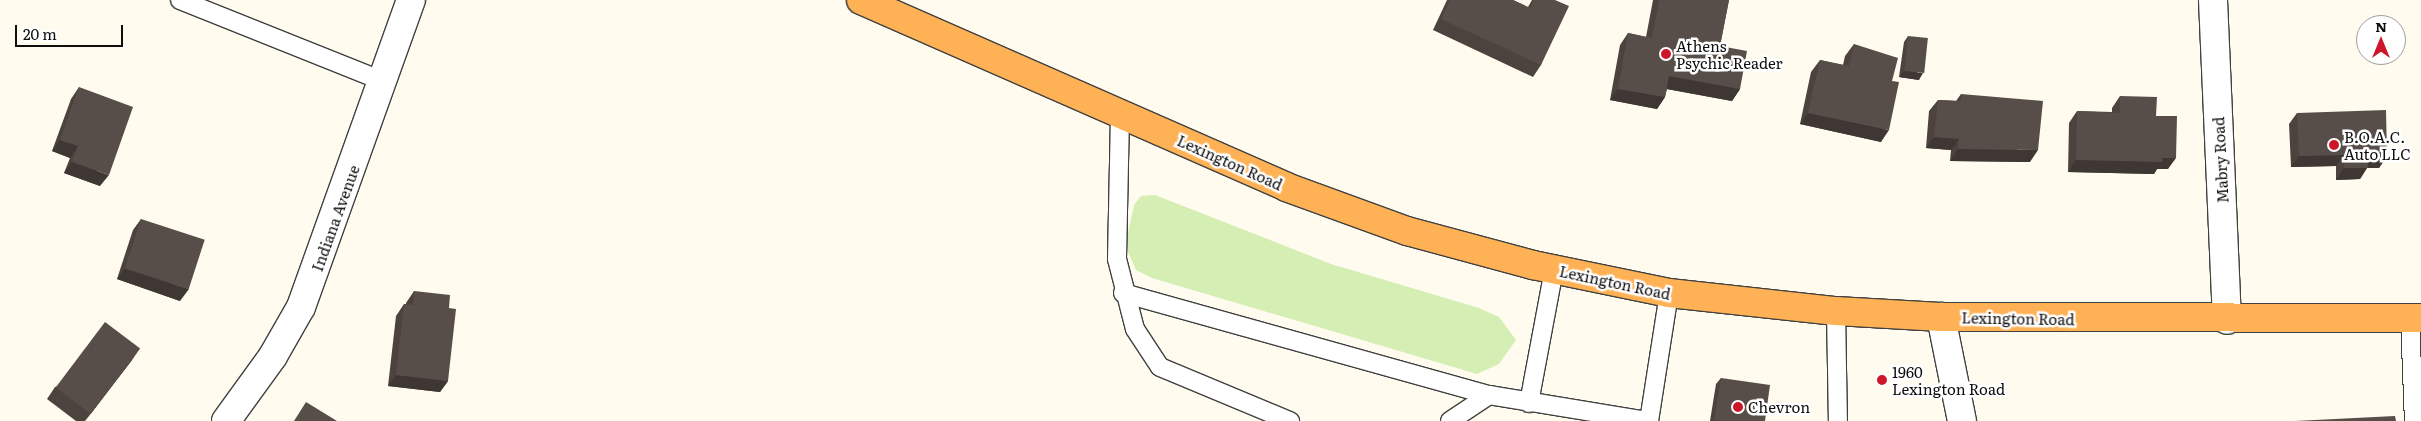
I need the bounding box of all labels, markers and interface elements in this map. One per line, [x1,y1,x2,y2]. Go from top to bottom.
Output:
scale bar [18,15,125,47]
north arrow [2356,15,2406,65]
text: N [2375,16,2387,36]
text: 20 m [23,22,57,45]
place label: Athens Psychic Reader [1676,36,1783,71]
marker: Athens Psychic Reader [1660,48,1672,60]
street label: Mabry Road [2209,116,2231,204]
place label: B.O.A.C. Auto LLC [2344,127,2411,162]
street label: Lexington Road [1175,131,1285,193]
marker: B.O.A.C. Auto LLC [2328,139,2340,151]
street label: Indiana Avenue [307,162,363,274]
street label: Lexington Road [1558,261,1672,303]
street label: Lexington Road [1961,308,2075,328]
place label: 1960 Lexington Road [1892,362,2005,397]
marker: 1960 Lexington Road [1876,374,1888,386]
place label: Chevron [1748,398,1810,416]
marker: Chevron [1732,401,1744,413]

